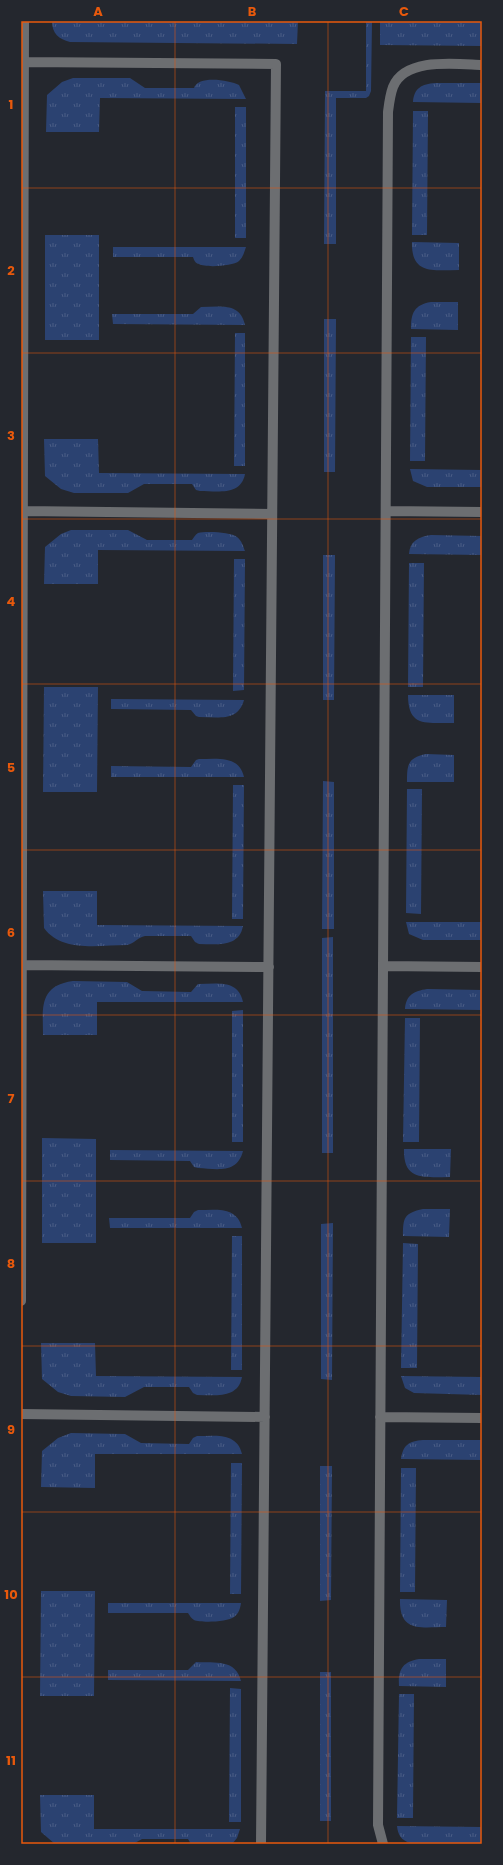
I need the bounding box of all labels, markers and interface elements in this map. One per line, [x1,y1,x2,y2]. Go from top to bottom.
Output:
text: A [93,2,103,21]
text: B [248,2,257,21]
text: C [399,2,409,21]
text: 1 [9,95,13,114]
text: 2 [7,261,15,280]
text: 3 [7,426,15,445]
text: 4 [7,592,16,611]
text: 5 [7,758,15,777]
text: 6 [7,923,15,942]
text: 7 [8,1089,15,1108]
text: 8 [7,1254,15,1273]
text: 9 [7,1420,15,1439]
text: 10 [4,1585,18,1604]
text: 11 [6,1751,16,1770]

